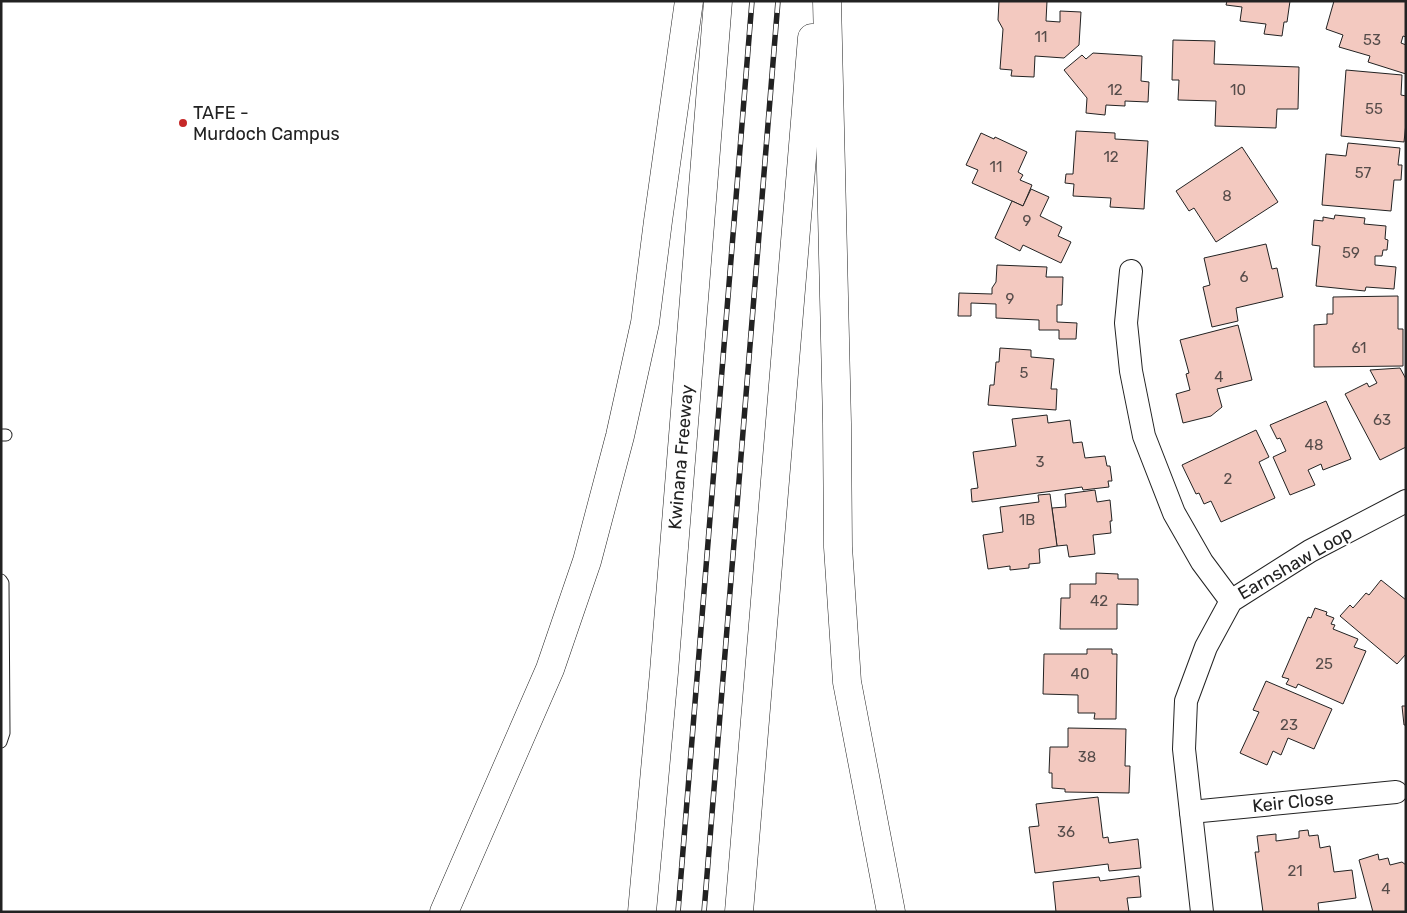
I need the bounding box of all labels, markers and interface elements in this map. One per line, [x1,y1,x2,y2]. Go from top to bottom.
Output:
house number: 11 [1035,28,1047,46]
house number: 53 [1363,31,1381,49]
house number: 12 [1107,81,1123,99]
house number: 10 [1230,81,1246,99]
house number: 55 [1365,100,1383,118]
place label: TAFE - Murdoch Campus [193,102,340,145]
marker: TAFE - Murdoch Campus [177,117,189,129]
house number: 12 [1103,148,1119,166]
house number: 11 [990,158,1002,176]
house number: 57 [1355,164,1372,182]
house number: 8 [1222,187,1232,205]
house number: 9 [1023,212,1032,230]
house number: 59 [1342,244,1360,262]
house number: 6 [1239,268,1249,286]
house number: 9 [1006,290,1015,308]
house number: 61 [1351,339,1367,357]
house number: 5 [1020,364,1029,382]
house number: 4 [1214,368,1224,386]
street label: Kwinana Freeway [664,383,698,530]
house number: 63 [1373,411,1391,429]
house number: 48 [1305,436,1323,454]
house number: 3 [1035,453,1045,471]
house number: 2 [1224,470,1233,488]
house number: 1B [1019,511,1035,529]
street label: Earnshaw Loop [1234,521,1356,605]
house number: 42 [1090,592,1108,610]
house number: 25 [1315,655,1333,673]
house number: 40 [1071,665,1089,683]
house number: 23 [1280,716,1298,734]
house number: 38 [1078,748,1096,766]
street label: Keir Close [1251,787,1335,817]
house number: 36 [1057,823,1075,841]
house number: 21 [1287,862,1303,880]
house number: 4 [1381,880,1391,898]

